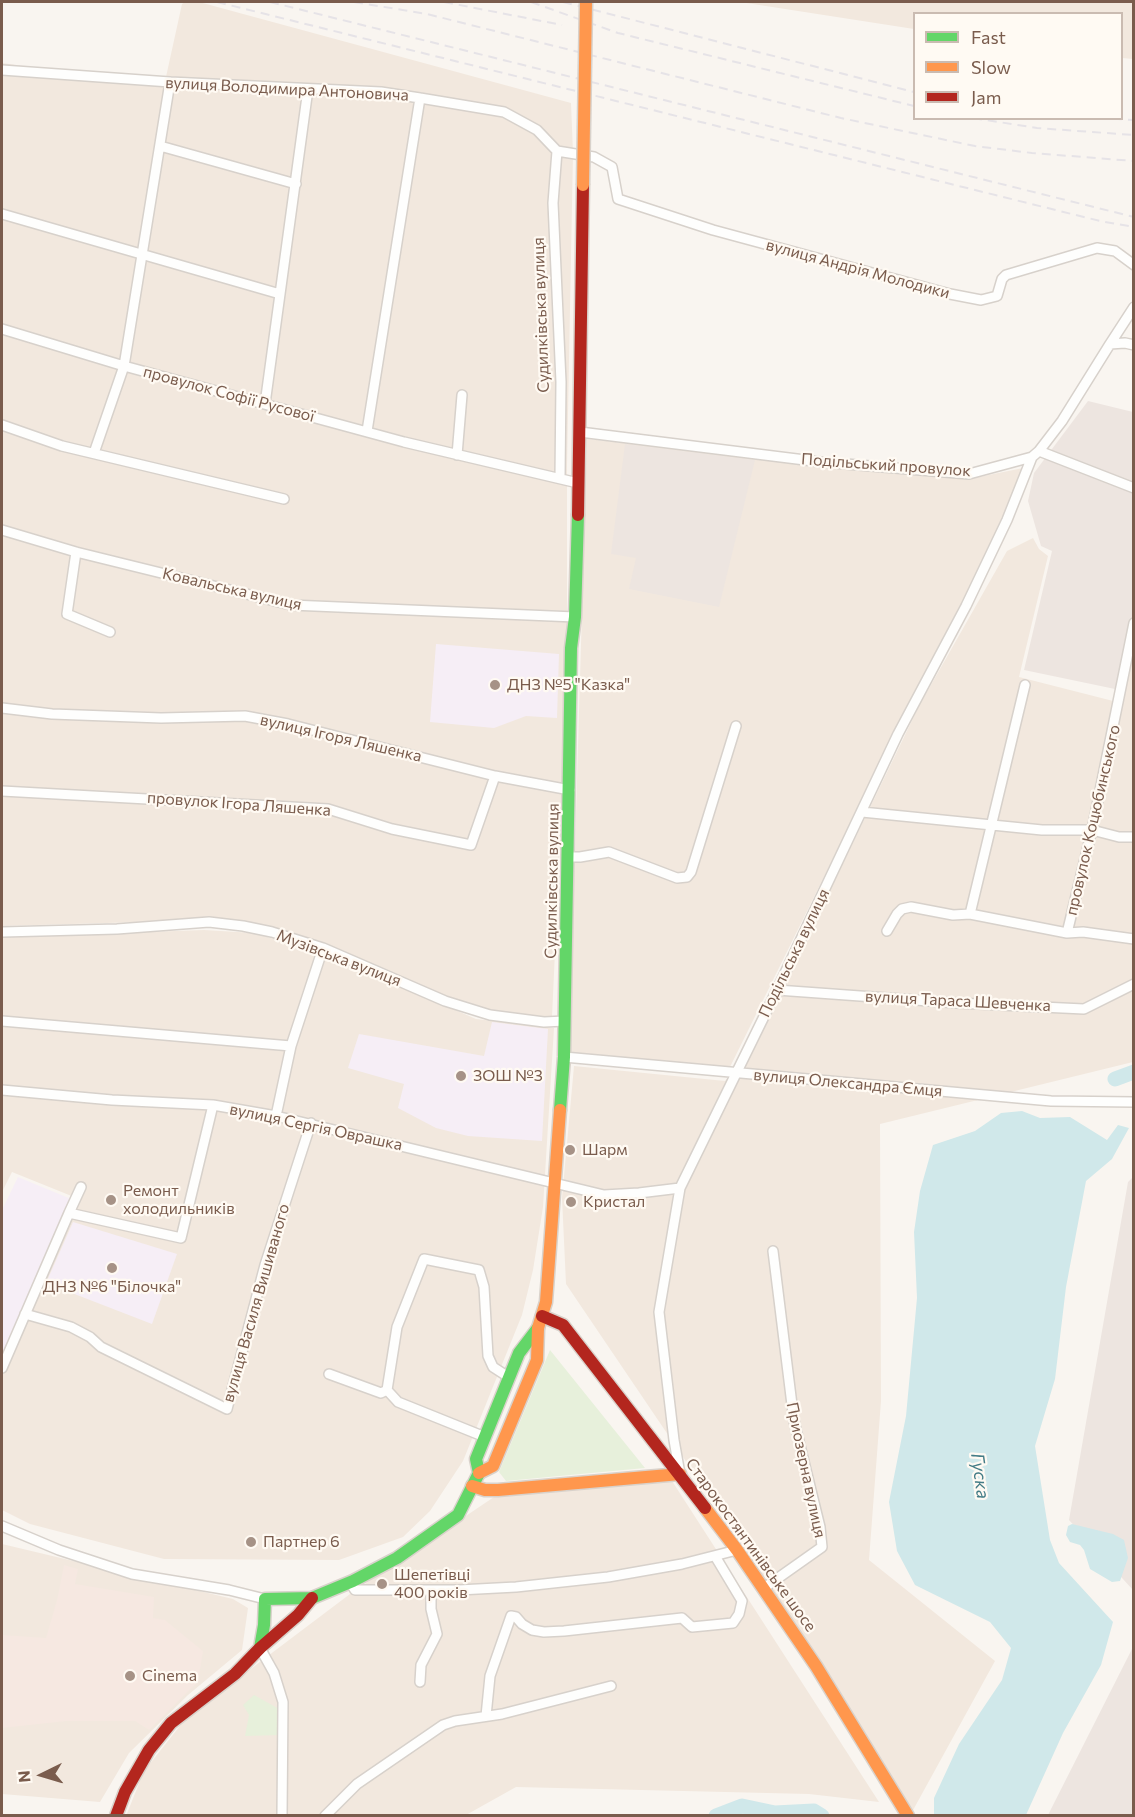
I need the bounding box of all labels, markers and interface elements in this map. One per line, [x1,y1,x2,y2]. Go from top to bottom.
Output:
legend [913,12,1123,120]
text: Fast [971,26,1006,48]
text: Slow [971,56,1011,78]
street label: вулиця Володимира Антоновича [165,73,409,105]
text: Jam [971,86,1001,108]
street label: вулиця Андрія Молодики [764,235,952,303]
street label: Судилківська вулиця [529,237,553,393]
street label: провулок Софії Русової [141,362,317,426]
street label: Подільський провулок [801,449,971,481]
street label: Ковальська вулиця [160,564,304,614]
place label: ДНЗ №5 "Казка" [507,675,630,695]
marker: ДНЗ №5 "Казка" [488,678,502,692]
street label: вулиця Ігоря Ляшенка [258,710,424,766]
street label: провулок Коцюбинського [1062,723,1124,917]
street label: провулок Ігора Ляшенка [146,788,332,820]
street label: Судилківська вулиця [541,803,563,959]
street label: Подільська вулиця [755,886,833,1020]
street label: Музівська вулиця [274,925,404,991]
street label: вулиця Тараса Шевченка [865,987,1051,1015]
street label: вулиця Олександра Ємця [753,1065,943,1101]
place label: ЗОШ №3 [473,1066,543,1086]
marker: ЗОШ №3 [454,1069,468,1083]
street label: вулиця Сергія Оврашка [228,1099,404,1155]
place label: Шарм [582,1140,628,1160]
marker: Шарм [563,1143,577,1157]
place label: Ремонт холодильників [123,1181,235,1219]
place label: Кристал [583,1192,645,1212]
marker: Ремонт холодильників [104,1193,118,1207]
marker: Кристал [564,1195,578,1209]
street label: вулиця Василя Вишиваного [218,1201,294,1405]
marker: ДНЗ №6 "Білочка" [105,1261,119,1275]
place label: ДНЗ №6 "Білочка" [43,1277,181,1297]
street label: Приозерна вулиця [782,1400,830,1540]
water label: Гуска [966,1452,994,1500]
street label: Старокостянтинівське шосе [682,1455,820,1635]
place label: Партнер 6 [263,1532,340,1552]
marker: Партнер 6 [244,1535,258,1549]
place label: Шепетівці 400 років [394,1565,470,1603]
marker: Шепетівці 400 років [375,1577,389,1591]
place label: Cinema [142,1666,197,1686]
marker: Cinema [123,1669,137,1683]
north arrow [12,1745,72,1805]
text: N [14,1770,34,1783]

